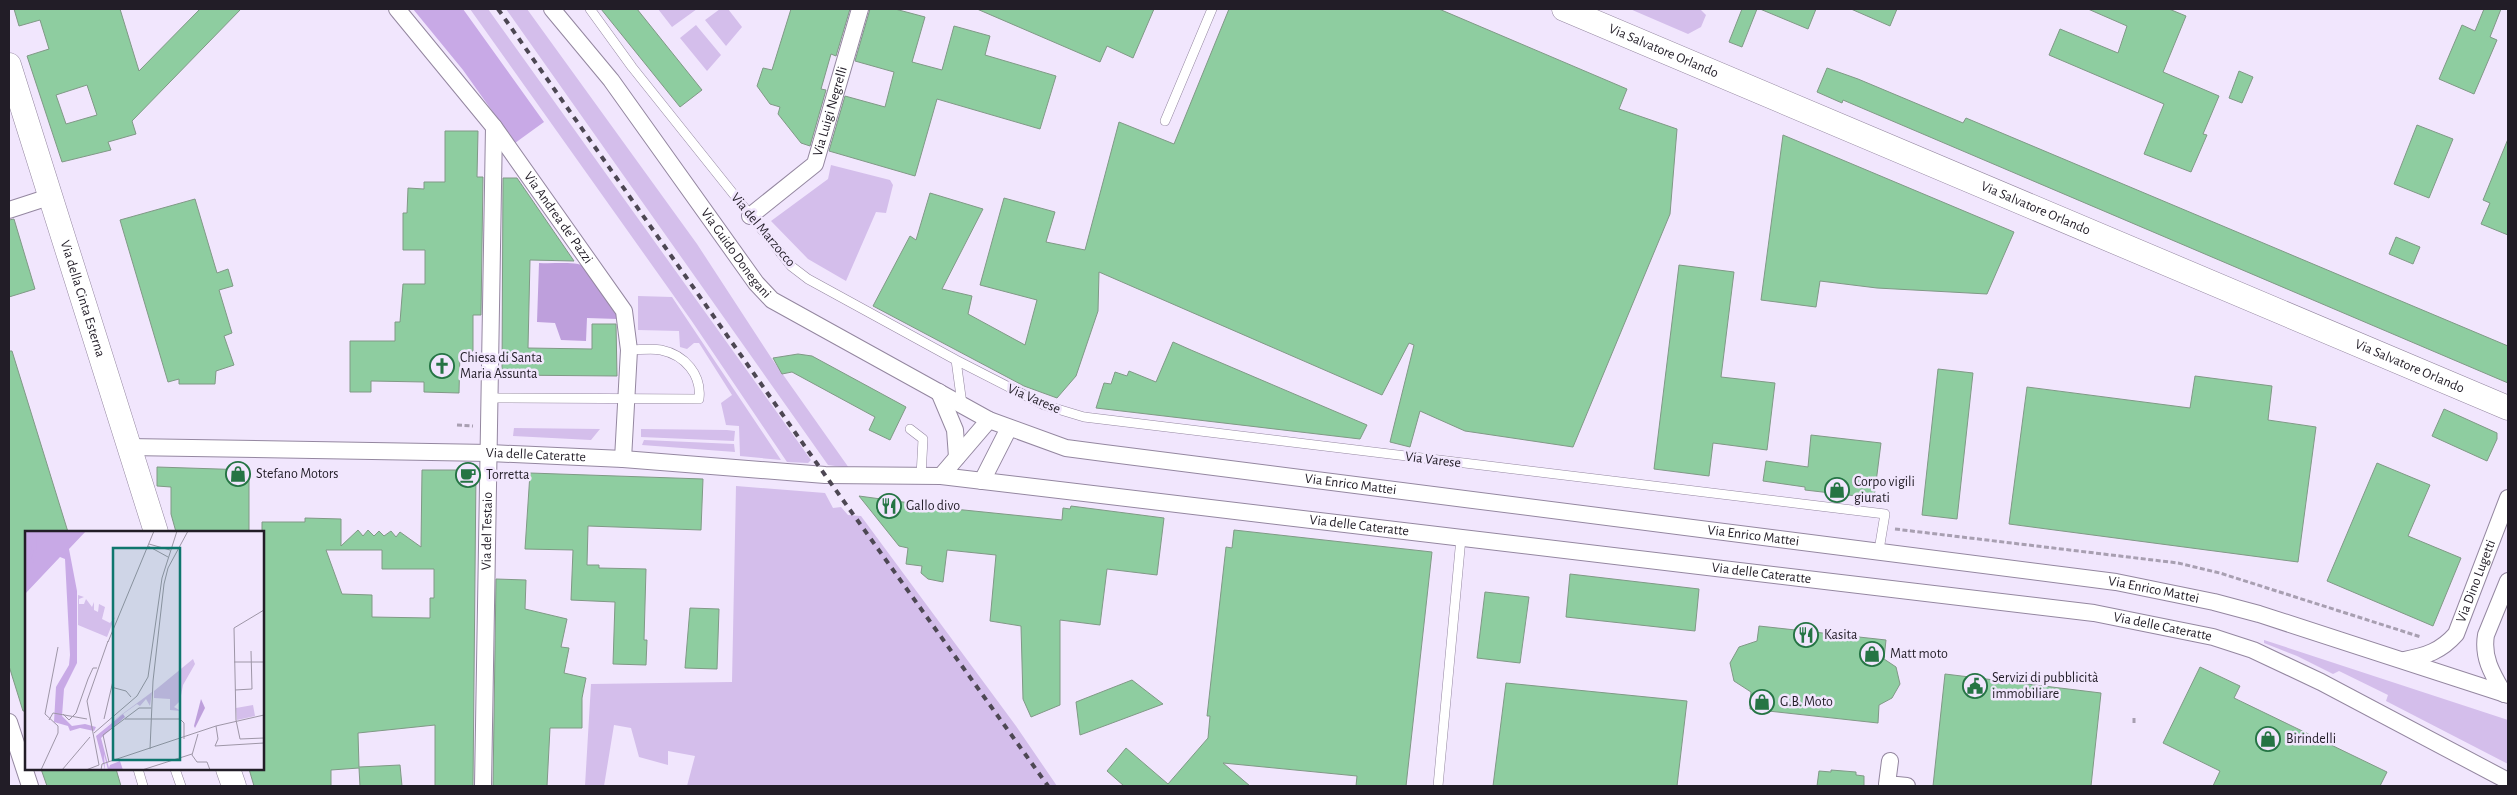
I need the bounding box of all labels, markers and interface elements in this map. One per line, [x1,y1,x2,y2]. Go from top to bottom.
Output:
street label: Via Salvatore Orlando [1607,22,1720,80]
street label: Via Luigi Negrelli [811,65,850,158]
street label: Via Andrea de' Pazzi [521,169,595,266]
street label: Via Salvatore Orlando [1979,179,2093,238]
street label: Via del Marzocco [728,190,798,270]
street label: Via Guido Donegani [698,206,774,301]
street label: Via della Cinta Esterna [58,239,108,359]
street label: Via Salvatore Orlando [2353,337,2466,396]
place label: Chiesa di Santa Maria Assunta [460,351,543,381]
church icon: Chiesa di Santa Maria Assunta [429,353,455,379]
street label: Via Varese [1005,382,1063,416]
street label: Via delle Cateratte [486,446,586,464]
street label: Via Varese [1404,450,1462,470]
shop icon: Stefano Motors [225,461,251,487]
cafe icon: Torretta [455,462,481,488]
place label: Stefano Motors [256,467,339,481]
place label: Torretta [486,468,530,482]
street label: Via Enrico Mattei [1304,472,1397,497]
place label: Corpo vigili giurati [1854,475,1915,505]
shop icon: Corpo vigili giurati [1824,477,1850,503]
street label: Via del Testaio [480,492,495,570]
restaurant icon: Gallo divo [876,493,902,519]
place label: Gallo divo [906,499,960,513]
street label: Via delle Cateratte [1309,513,1410,539]
street label: Via Enrico Mattei [1707,523,1800,549]
inset map [25,531,264,770]
street label: Via Dino Lugetti [2454,538,2498,625]
street label: Via delle Cateratte [1711,561,1812,586]
street label: Via Enrico Mattei [2107,574,2200,606]
street label: Via delle Cateratte [2112,610,2213,644]
restaurant icon: Kasita [1793,622,1819,648]
place label: Kasita [1824,628,1858,642]
shop icon: Matt moto [1859,641,1885,667]
place label: Matt moto [1890,647,1948,661]
place label: Servizi di pubblicità immobiliare [1992,671,2099,701]
public building icon: Servizi di pubblicità immobiliare [1962,673,1988,699]
shop icon: G.B. Moto [1749,689,1775,715]
place label: G.B. Moto [1780,695,1833,709]
shop icon: Birindelli [2255,726,2281,752]
place label: Birindelli [2286,732,2336,746]

